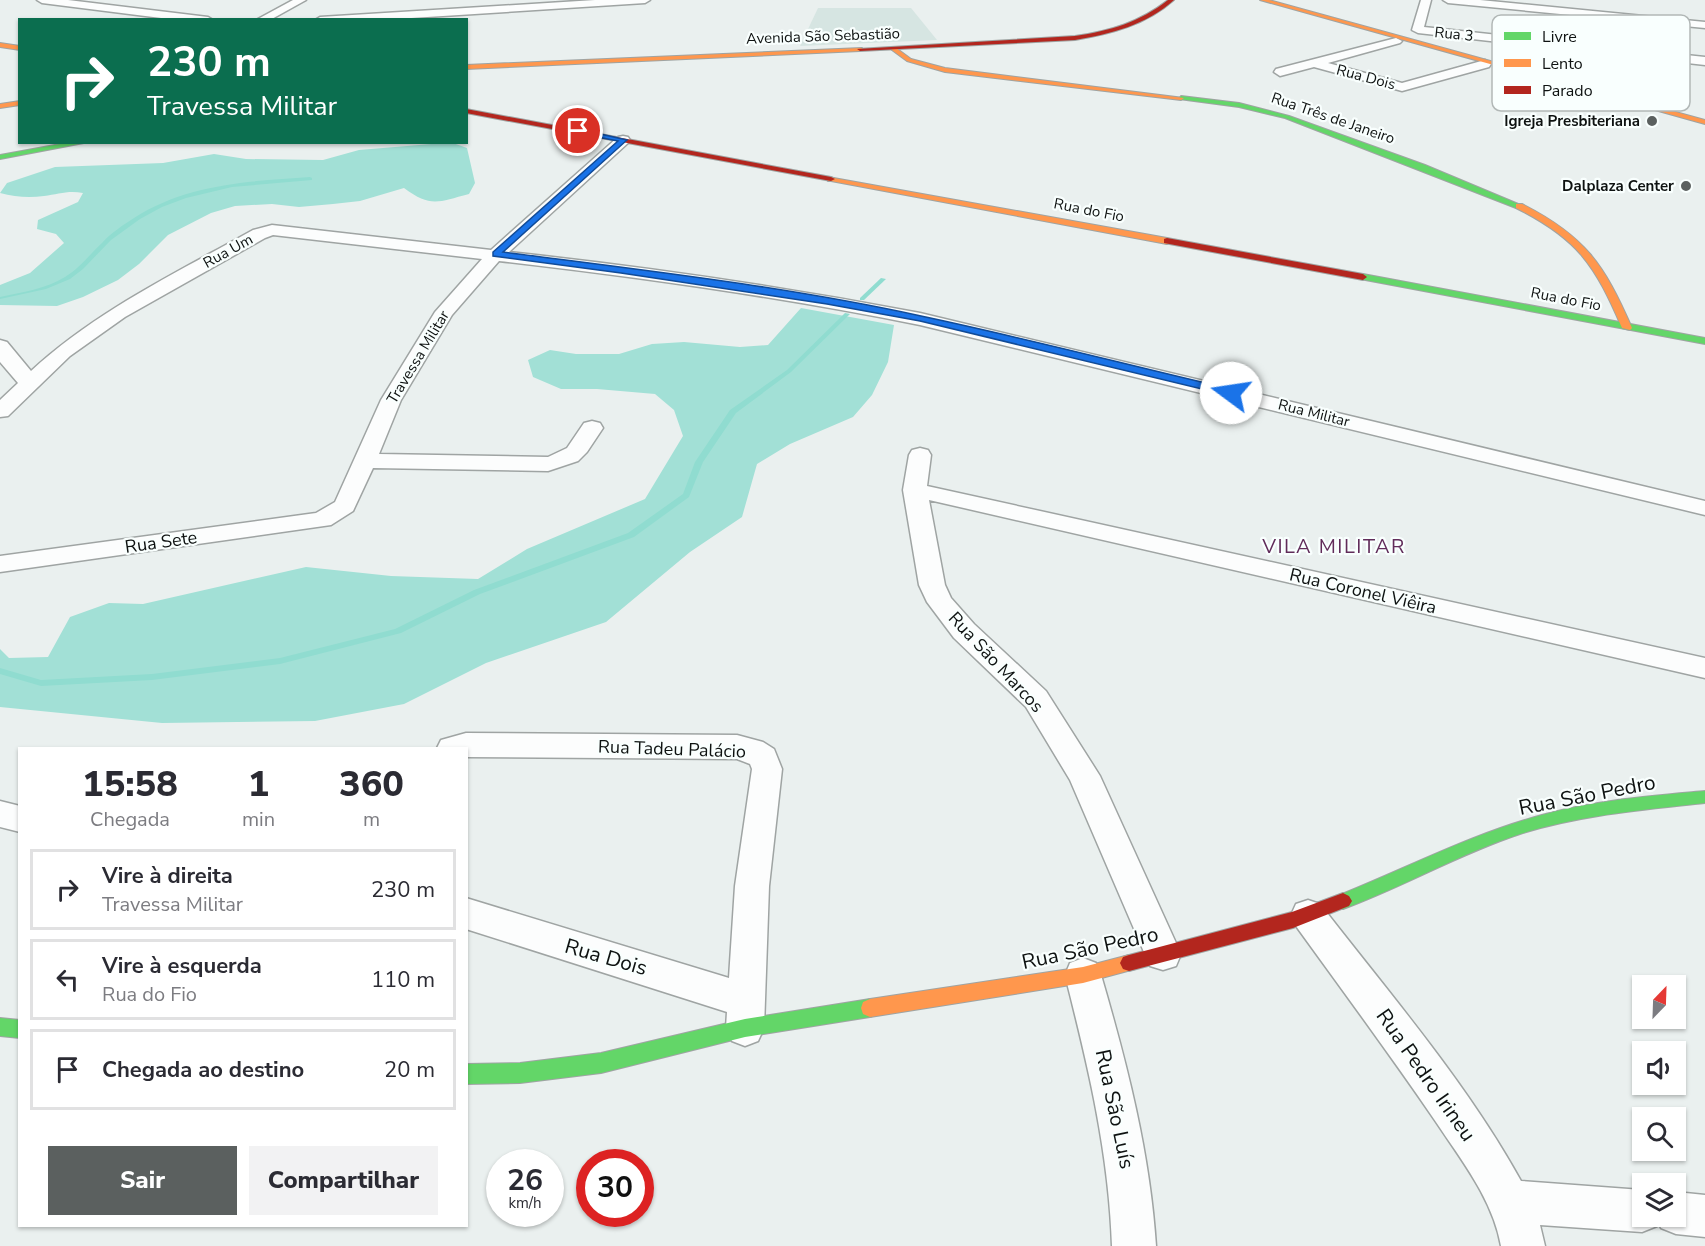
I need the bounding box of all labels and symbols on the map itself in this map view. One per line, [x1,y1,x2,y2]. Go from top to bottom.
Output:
legend [1492,15,1690,111]
street label: Rua 3 [1433,22,1475,46]
street label: Avenida São Sebastião [746,23,900,49]
text: Livre [1542,26,1577,48]
text: Lento [1542,53,1583,75]
street label: Rua Dois [1334,60,1398,94]
text: Parado [1542,80,1593,102]
street label: Rua Três de Janeiro [1269,87,1397,149]
pin [552,105,603,156]
place label: Igreja Presbiteriana [1504,111,1640,131]
marker: Igreja Presbiteriana [1645,114,1659,128]
place label: Dalplaza Center [1562,176,1674,196]
marker: Dalplaza Center [1679,179,1693,193]
street label: Rua do Fio [1052,193,1126,227]
street label: Rua Um [200,229,256,273]
street label: Rua do Fio [1529,282,1603,316]
street label: Travessa Militar [382,306,454,407]
position arrow [1199,361,1263,425]
street label: Rua Militar [1276,394,1352,432]
street label: Rua Sete [123,525,199,559]
district label: VILA MILITAR [1261,533,1406,560]
street label: Rua Coronel Viêira [1287,562,1439,620]
street label: Rua São Marcos [943,606,1049,718]
street label: Rua Tadeu Palácio [598,734,746,764]
street label: Rua São Pedro [1516,768,1658,822]
street label: Rua São Pedro [1019,920,1161,976]
street label: Rua Dois [561,932,651,982]
north arrow [1632,975,1686,1029]
street label: Rua Pedro Irineu [1370,1003,1482,1147]
street label: Rua São Luís [1089,1047,1141,1171]
speed limit sign: 30 [576,1149,654,1227]

